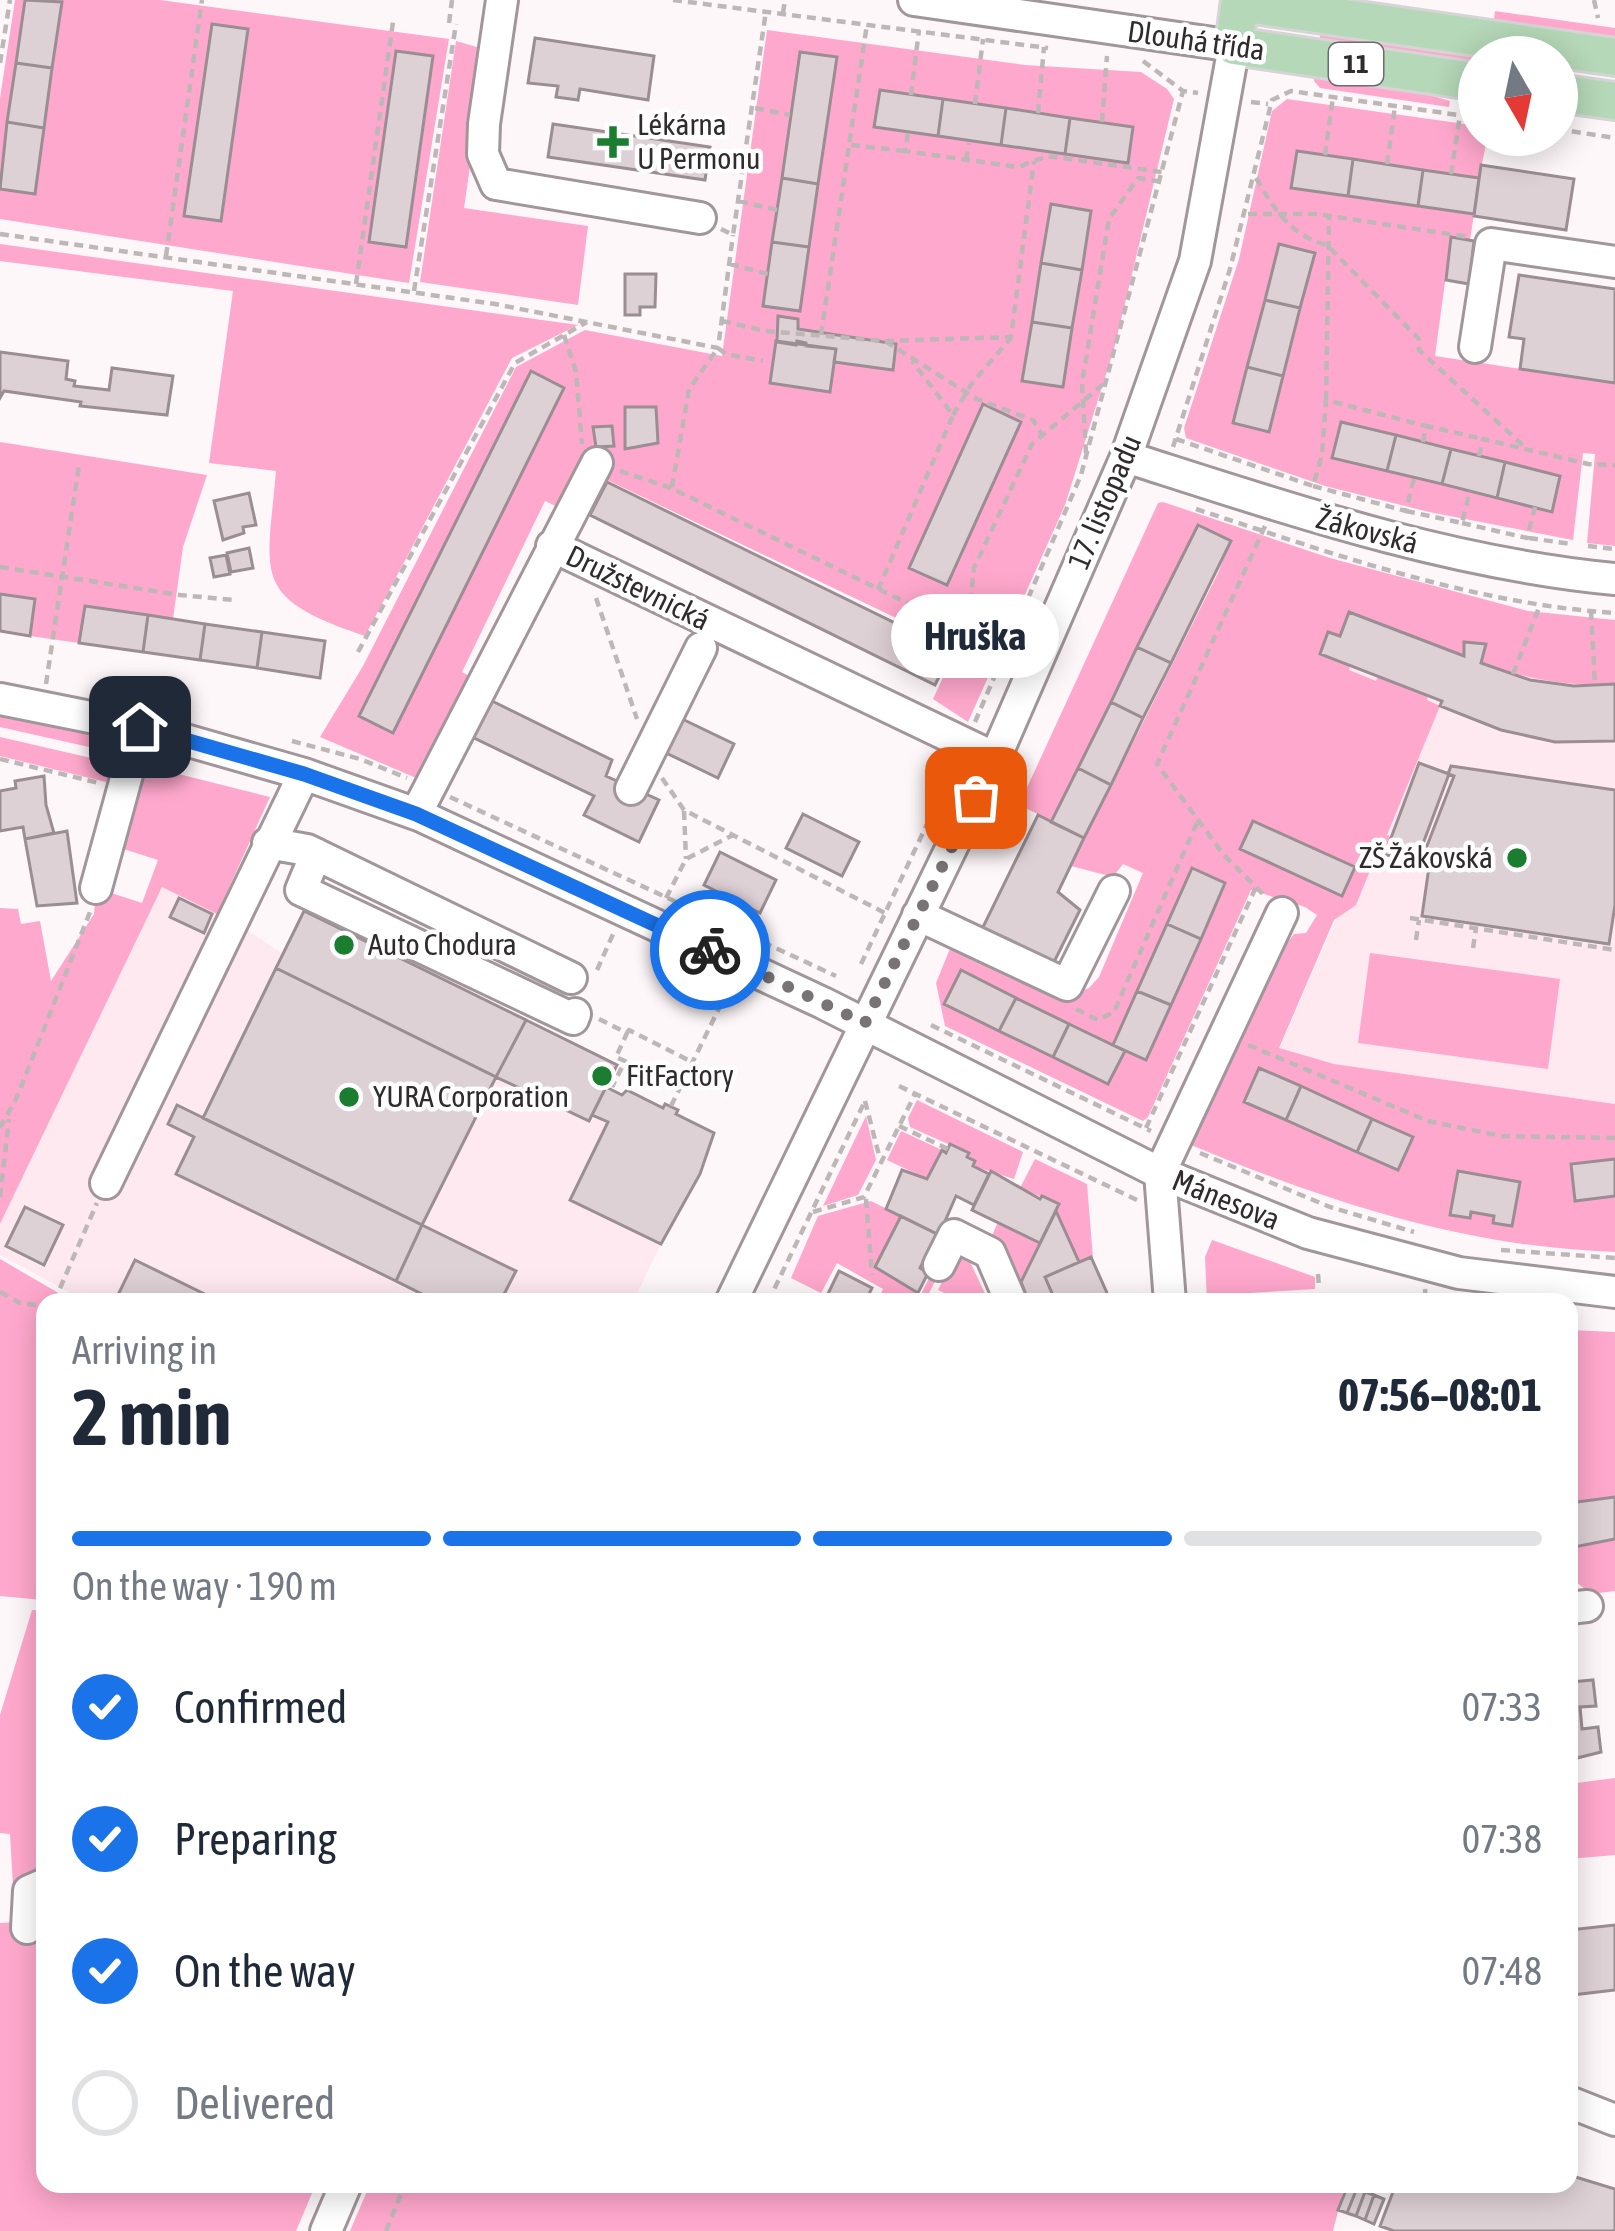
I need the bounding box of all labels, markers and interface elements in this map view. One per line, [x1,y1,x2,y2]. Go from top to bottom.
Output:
street label: Dlouhá třída [1125,14,1267,66]
north arrow [1458,36,1578,156]
map controls [1458,36,1578,156]
road number: 11 [1329,43,1383,85]
place label: Lékárna U Permonu [637,107,760,175]
marker: Lékárna U Permonu [600,129,626,155]
street label: 17. listopadu [1061,429,1148,574]
street label: Žákovská [1313,500,1422,560]
street label: Družstevnická [561,538,716,636]
callout: Hruška [892,594,1060,678]
text: Hruška [924,614,1026,658]
pin [89,676,191,778]
icon: home [107,694,173,760]
pin [925,747,1027,849]
icon: bag [943,765,1009,831]
place label: ZŠ Žákovská [1359,840,1493,874]
marker: ZŠ Žákovská [1504,845,1530,871]
courier [650,890,770,1010]
icon: bike [677,917,743,983]
place label: Auto Chodura [368,927,517,961]
marker: Auto Chodura [331,932,357,958]
place label: FitFactory [626,1058,734,1092]
marker: FitFactory [589,1063,615,1089]
place label: YURA Corporation [373,1079,569,1113]
marker: YURA Corporation [336,1084,362,1110]
street label: Mánesova [1168,1162,1285,1236]
text: Arriving in [72,1328,217,1372]
text: 07:56–08:01 [1338,1369,1542,1421]
text: 2 min [72,1372,231,1462]
text: On the way · 190 m [72,1564,337,1608]
icon: check [72,1674,138,1740]
text: Confirmed [174,1681,347,1733]
text: 07:33 [1462,1685,1542,1729]
icon: check [72,1806,138,1872]
text: Preparing [174,1813,337,1865]
text: 07:38 [1462,1817,1542,1861]
icon: check [72,1938,138,2004]
text: On the way [174,1945,356,1997]
text: 07:48 [1462,1949,1542,1993]
text: Delivered [174,2077,335,2129]

